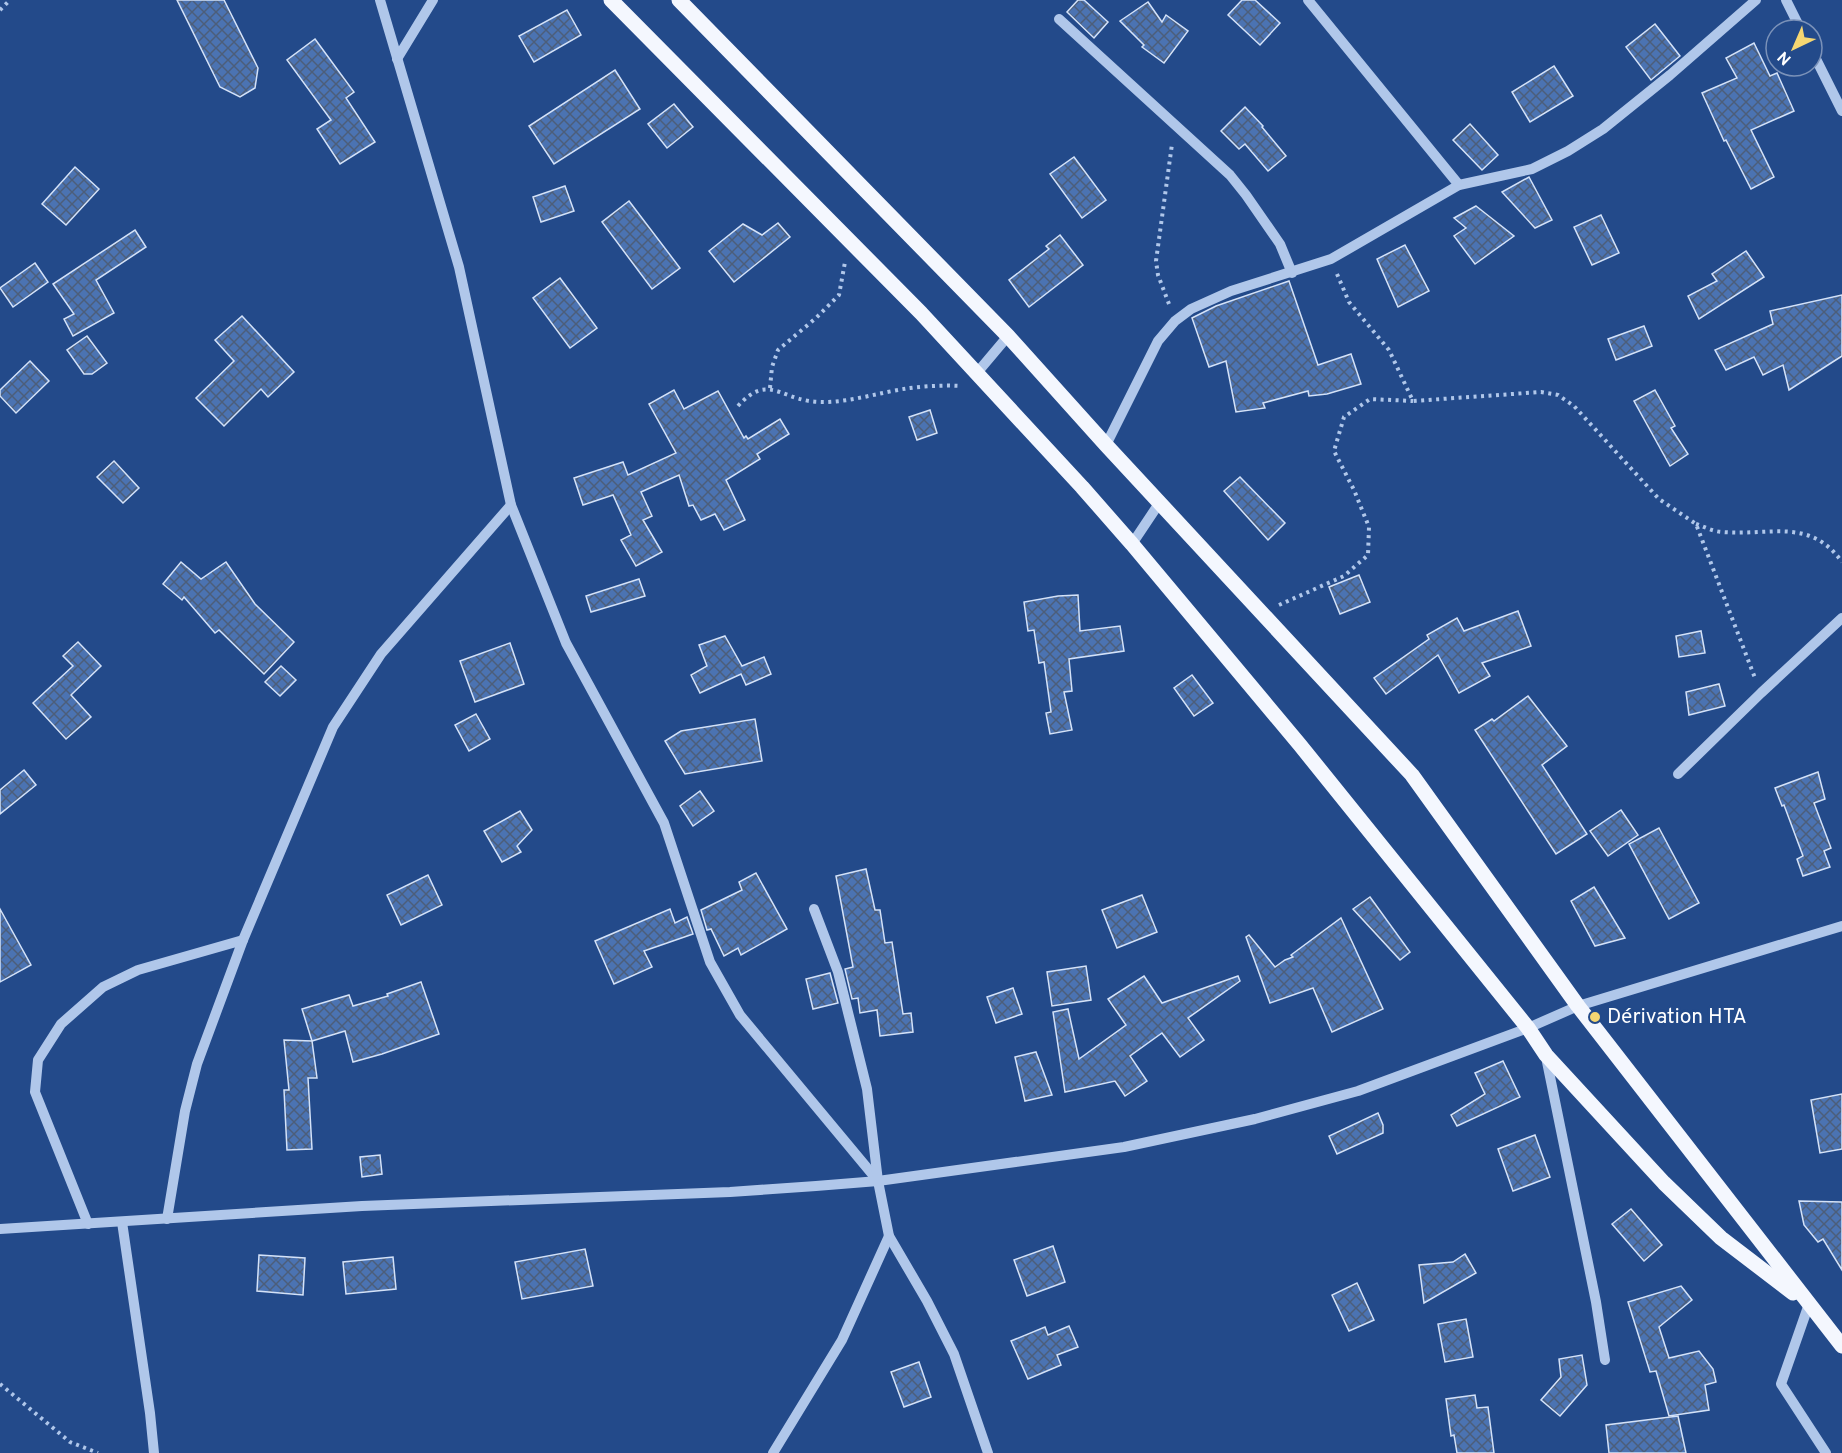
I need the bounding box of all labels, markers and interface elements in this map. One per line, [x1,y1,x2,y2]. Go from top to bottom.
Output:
north arrow [1764,18,1824,78]
text: N [1774,46,1796,69]
place label: Dérivation HTA [1607,1004,1747,1031]
marker: Dérivation HTA [1588,1010,1602,1024]

